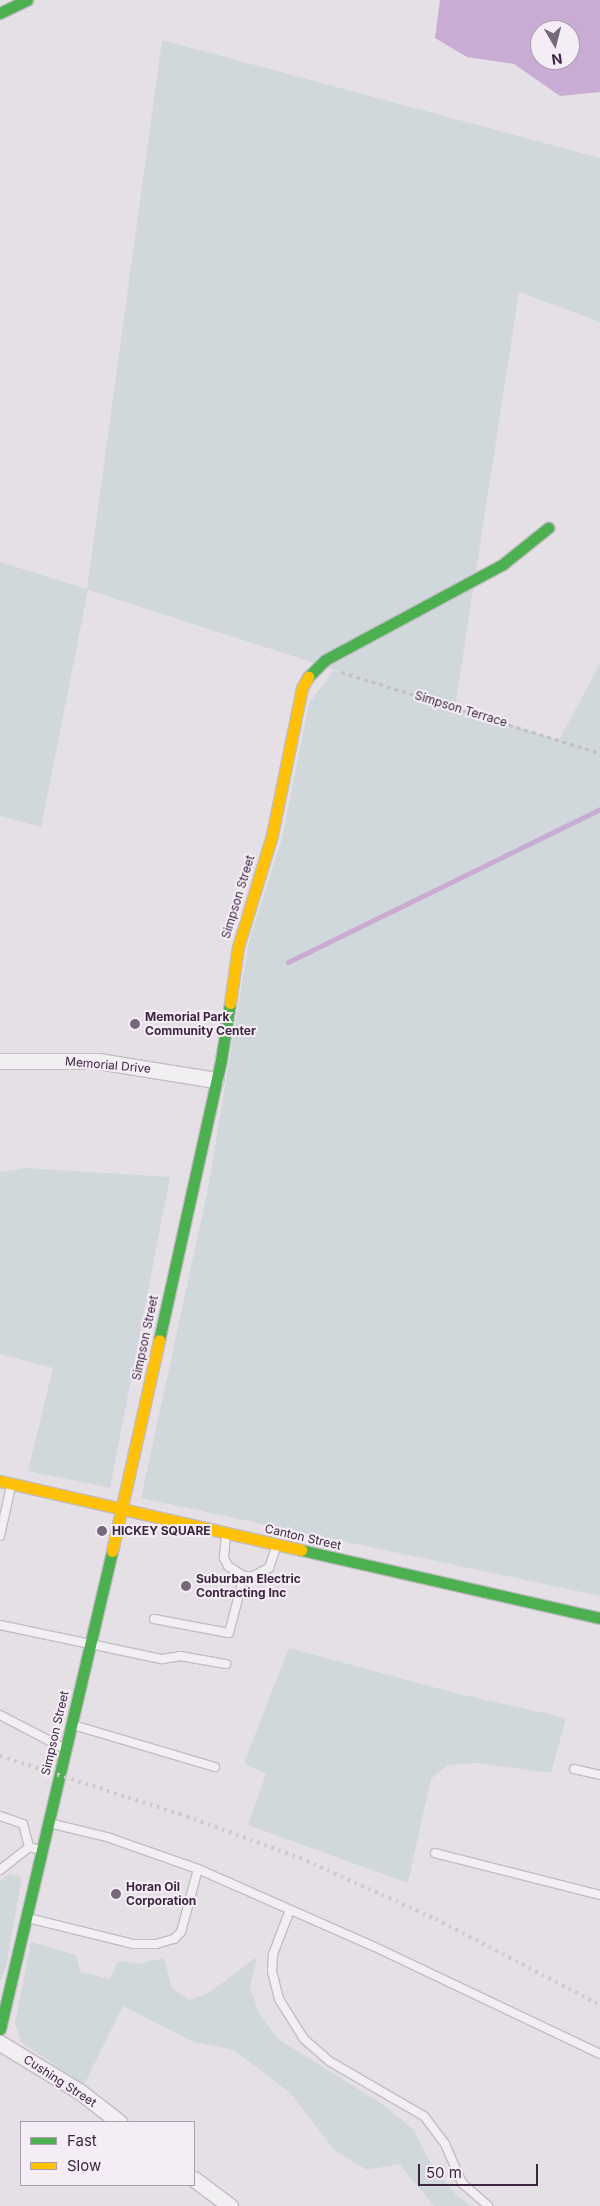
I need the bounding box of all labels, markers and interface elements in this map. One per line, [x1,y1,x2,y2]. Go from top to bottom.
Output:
north arrow [530,20,580,70]
text: N [551,50,563,69]
street label: Simpson Terrace [413,688,509,730]
street label: Simpson Street [218,854,258,940]
place label: Memorial Park Community Center [145,1010,256,1038]
marker: Memorial Park Community Center [129,1018,141,1030]
street label: Memorial Drive [65,1054,151,1076]
street label: Simpson Street [129,1294,161,1382]
street label: Canton Street [263,1521,343,1553]
place label: HICKEY SQUARE [112,1524,211,1538]
marker: HICKEY SQUARE [96,1525,108,1537]
place label: Suburban Electric Contracting Inc [196,1572,301,1600]
marker: Suburban Electric Contracting Inc [180,1580,192,1592]
street label: Simpson Street [38,1689,72,1777]
place label: Horan Oil Corporation [126,1880,196,1908]
marker: Horan Oil Corporation [110,1888,122,1900]
street label: Cushing Street [21,2052,99,2110]
legend [20,2121,195,2186]
text: Fast [67,2131,97,2150]
scale bar [420,2154,540,2186]
text: Slow [67,2156,101,2175]
text: 50 m [426,2163,462,2182]

